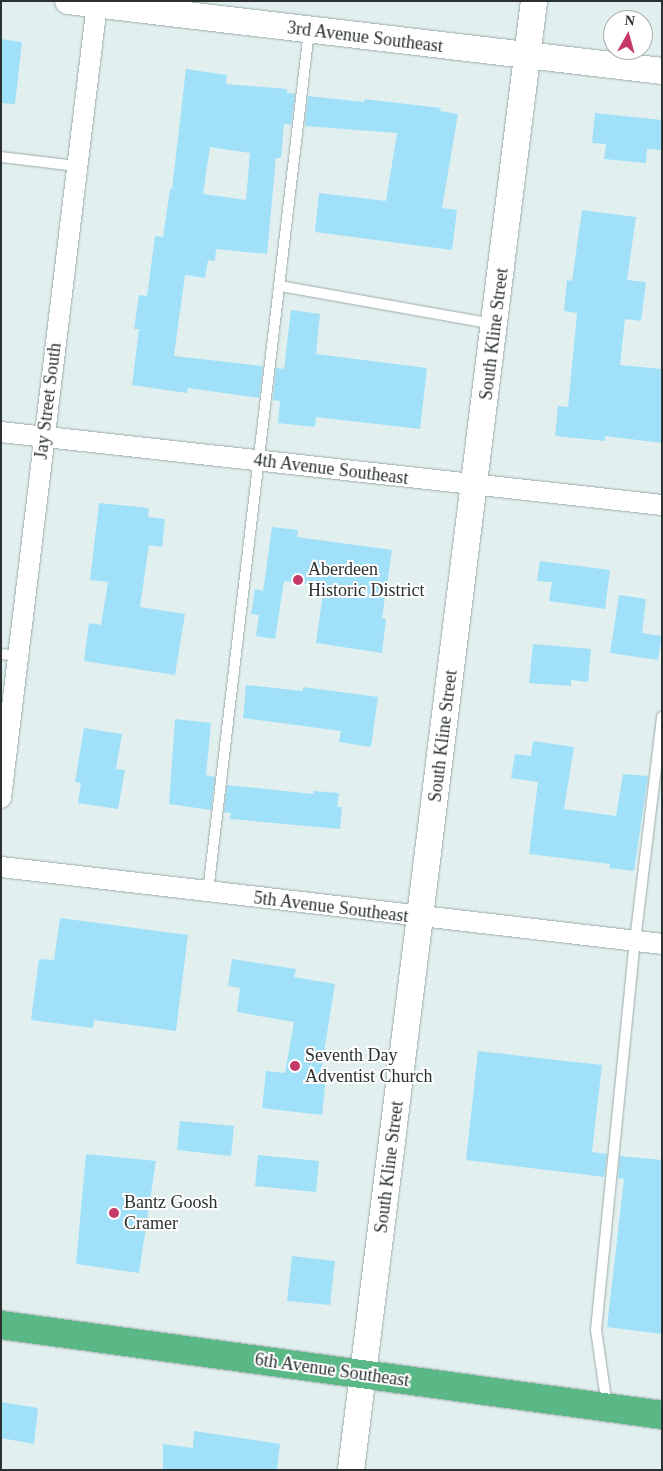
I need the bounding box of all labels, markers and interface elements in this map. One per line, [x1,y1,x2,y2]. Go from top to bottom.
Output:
north arrow [603,10,653,60]
text: N [624,13,636,29]
street label: 3rd Avenue Southeast [285,17,445,57]
street label: South Kline Street [475,267,513,401]
street label: Jay Street South [30,342,66,460]
street label: 4th Avenue Southeast [252,449,410,489]
place label: Aberdeen Historic District [308,559,424,602]
marker: Aberdeen Historic District [292,574,304,586]
street label: South Kline Street [424,669,462,803]
street label: 5th Avenue Southeast [252,887,410,927]
place label: Seventh Day Adventist Church [305,1045,432,1088]
marker: Seventh Day Adventist Church [289,1060,301,1072]
street label: South Kline Street [370,1100,408,1234]
place label: Bantz Goosh Cramer [124,1192,217,1234]
marker: Bantz Goosh Cramer [108,1207,120,1219]
street label: 6th Avenue Southeast [253,1348,411,1392]

